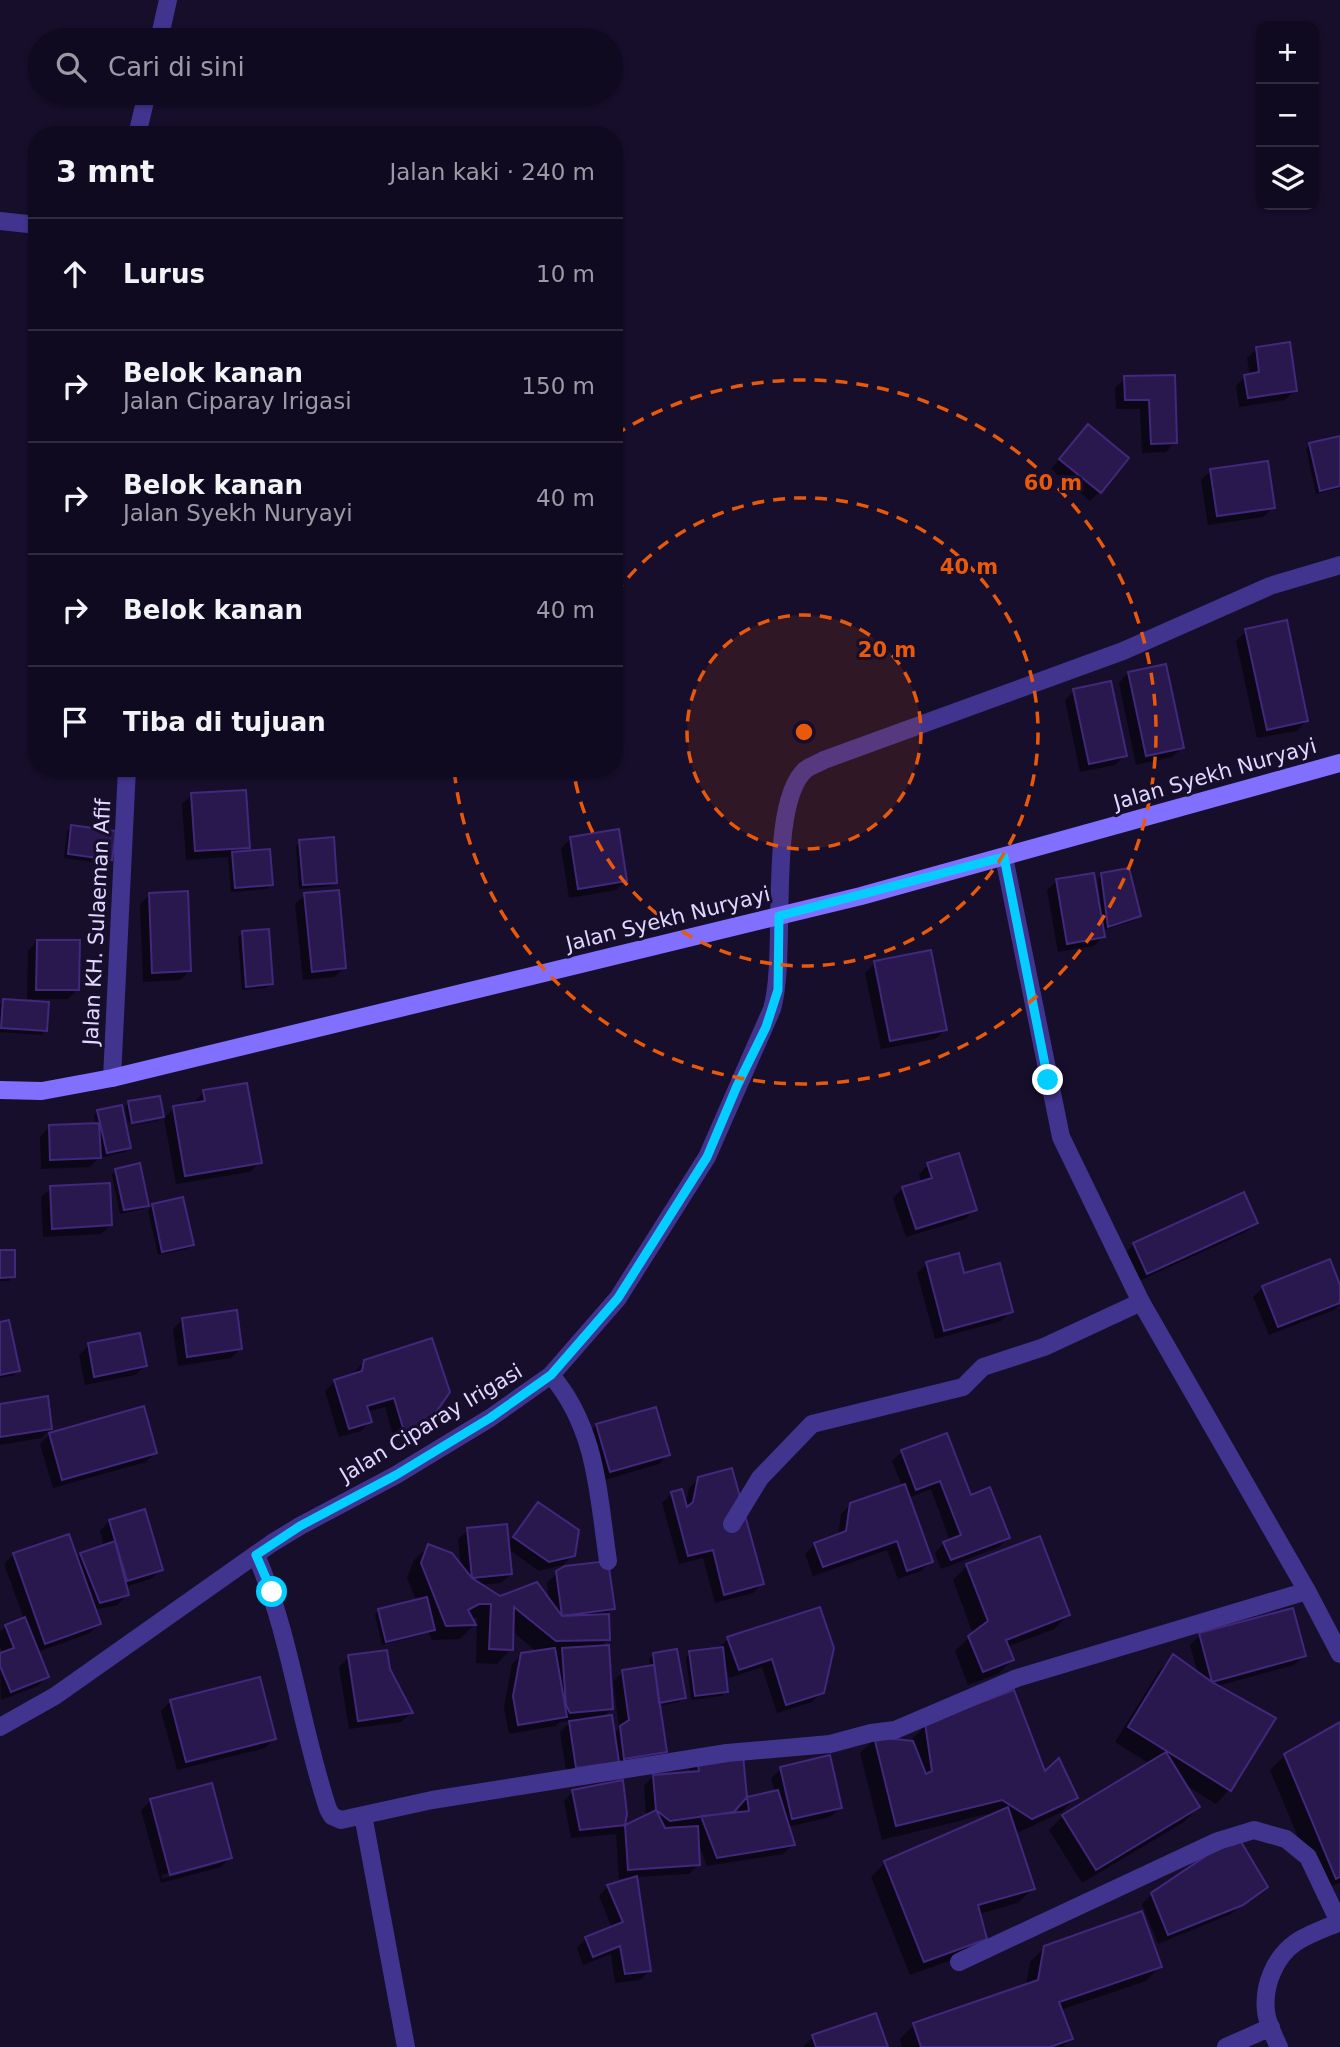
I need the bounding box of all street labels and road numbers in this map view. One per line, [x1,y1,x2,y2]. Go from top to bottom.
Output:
street label: Jalan Syekh Nuryayi [1109,734,1319,815]
street label: Jalan KH. Sulaeman Afif [78,798,115,1048]
street label: Jalan Syekh Nuryayi [561,882,773,957]
street label: Jalan Ciparay Irigasi [334,1359,527,1488]

